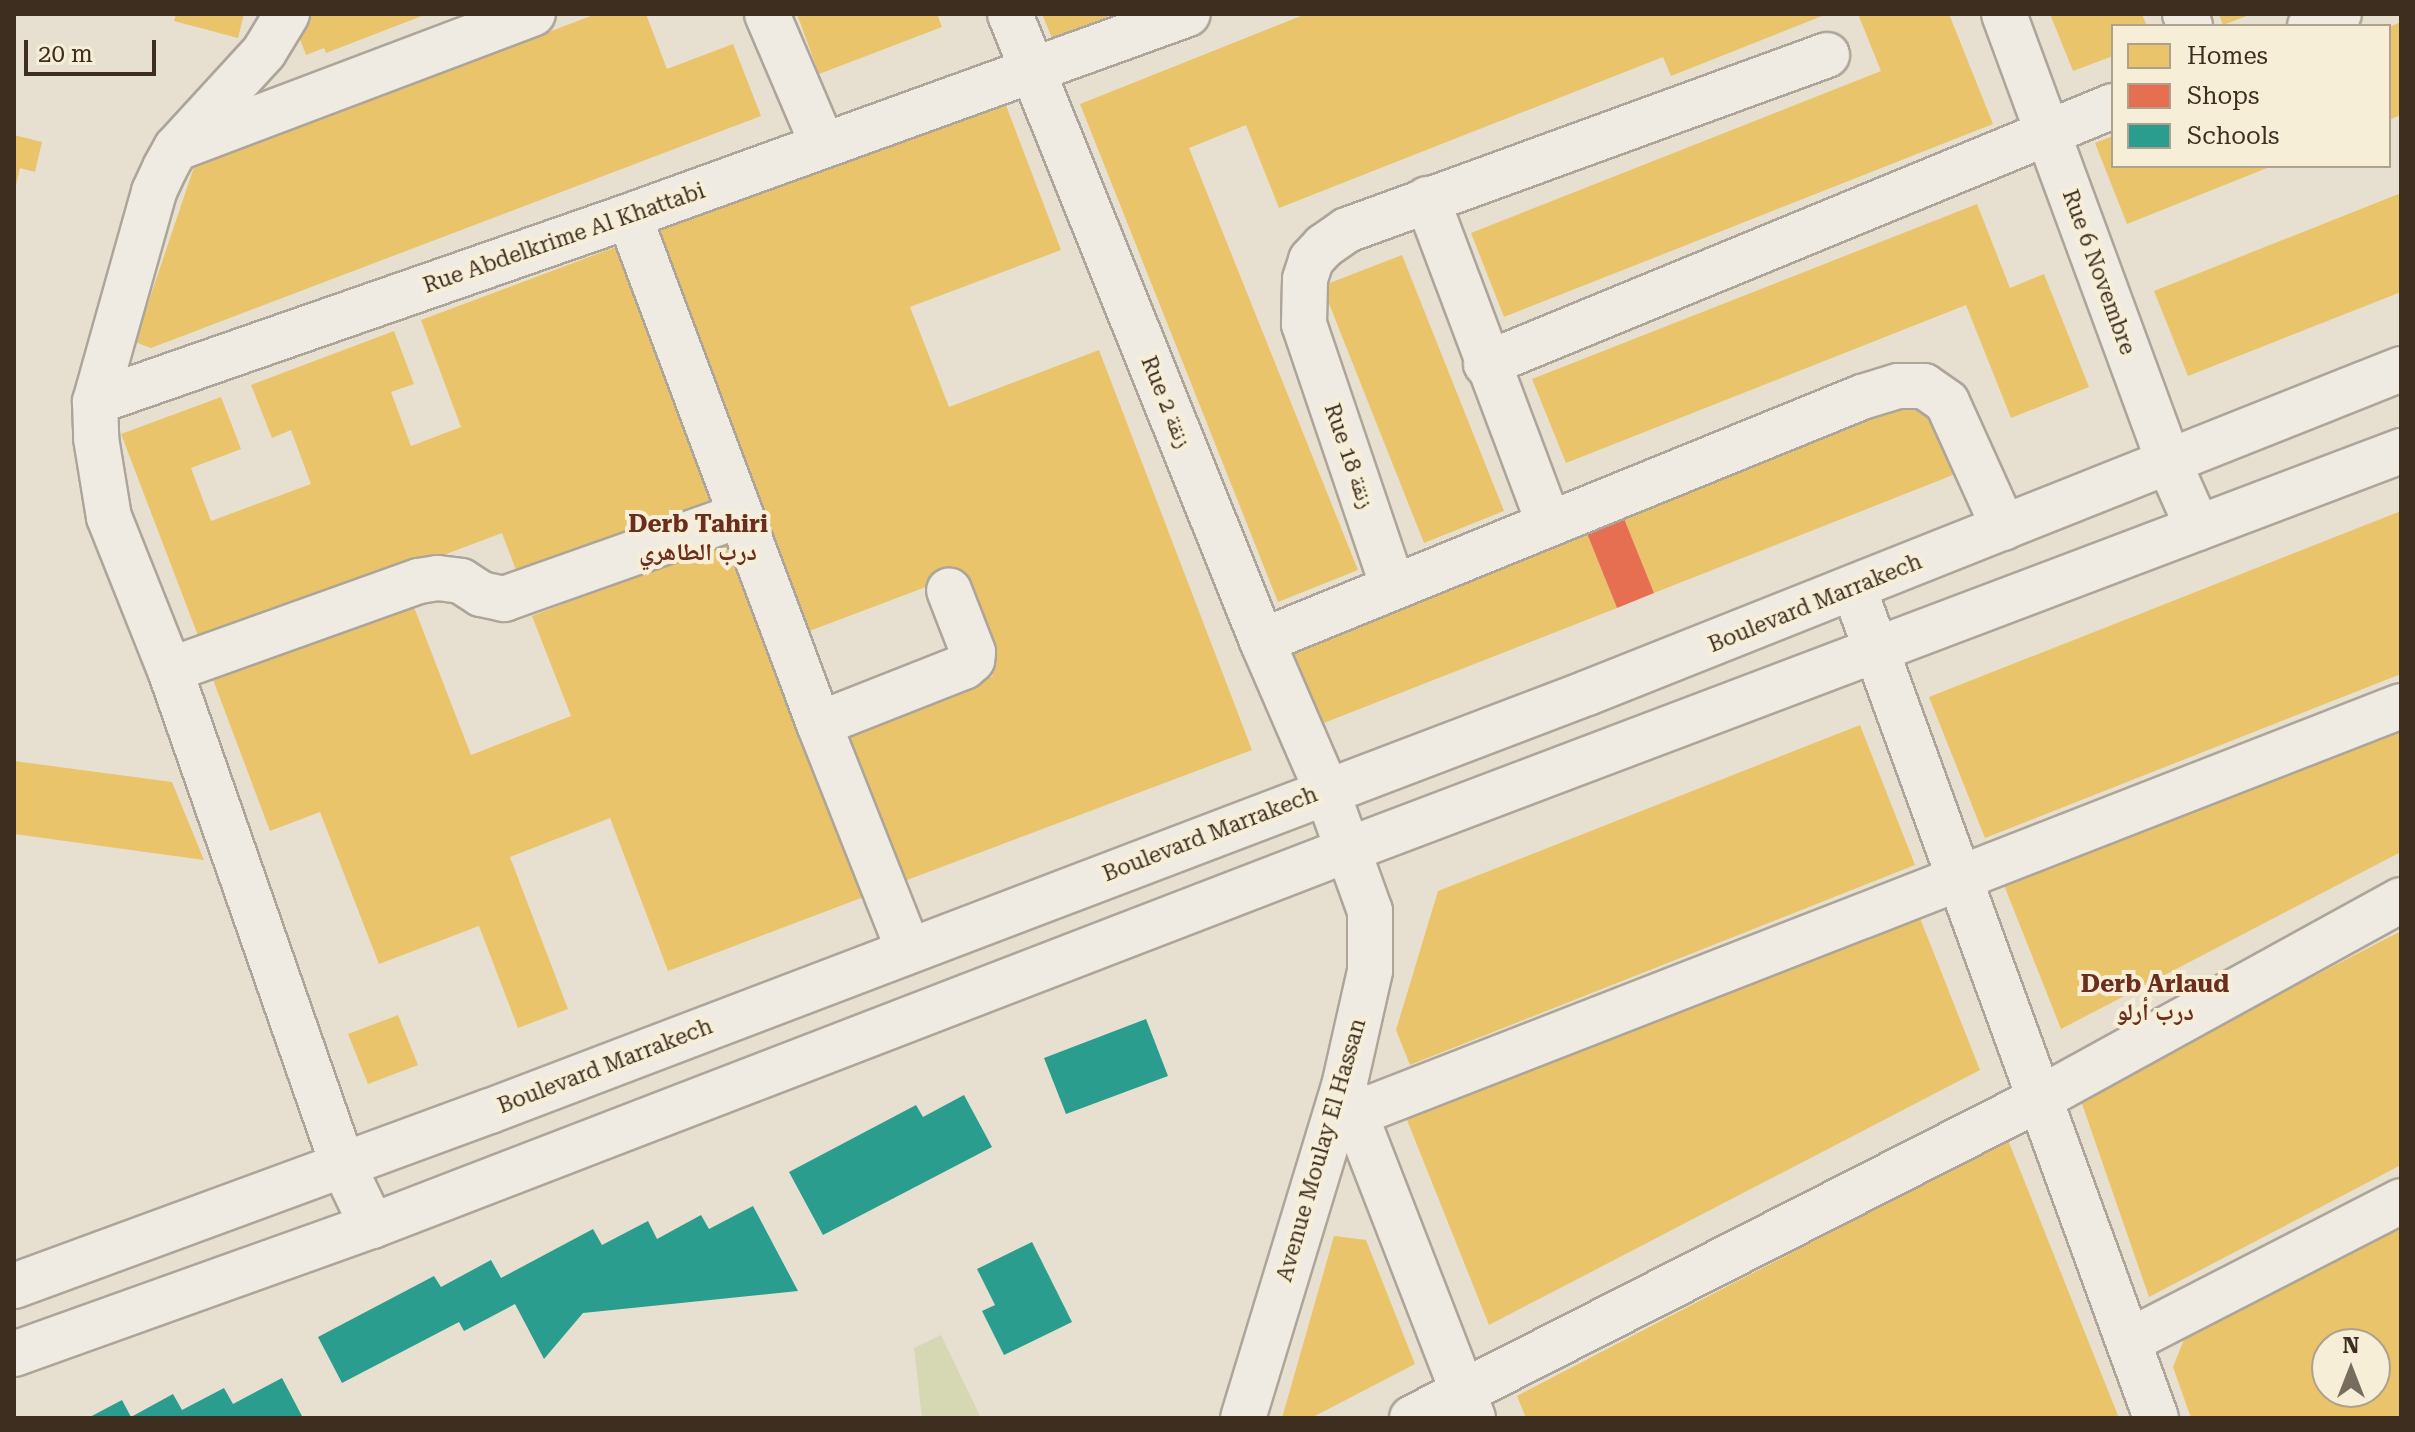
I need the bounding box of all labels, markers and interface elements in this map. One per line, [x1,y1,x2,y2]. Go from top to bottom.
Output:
scale bar [28,24,160,74]
legend [2111,24,2391,168]
text: 20 m [38,40,93,68]
text: Homes [2187,42,2268,70]
text: Shops [2187,82,2259,110]
text: Schools [2187,122,2280,150]
street label: Rue Abdelkrime Al Khattabi [420,177,708,299]
street label: Rue 6 Novembre [2057,186,2141,358]
street label: Rue 2 زنقة [1136,352,1196,452]
street label: Rue 18 زنقة [1319,400,1379,512]
district label: Derb Tahiri درب الطاهري [628,511,768,567]
street label: Boulevard Marrakech [1704,548,1926,658]
street label: Boulevard Marrakech [1099,781,1321,887]
district label: Derb Arlaud درب أرلو [2081,971,2229,1027]
street label: Boulevard Marrakech [494,1013,716,1119]
street label: Avenue Moulay El Hassan [1271,1015,1371,1285]
north arrow [2311,1328,2391,1408]
text: N [2343,1333,2359,1358]

